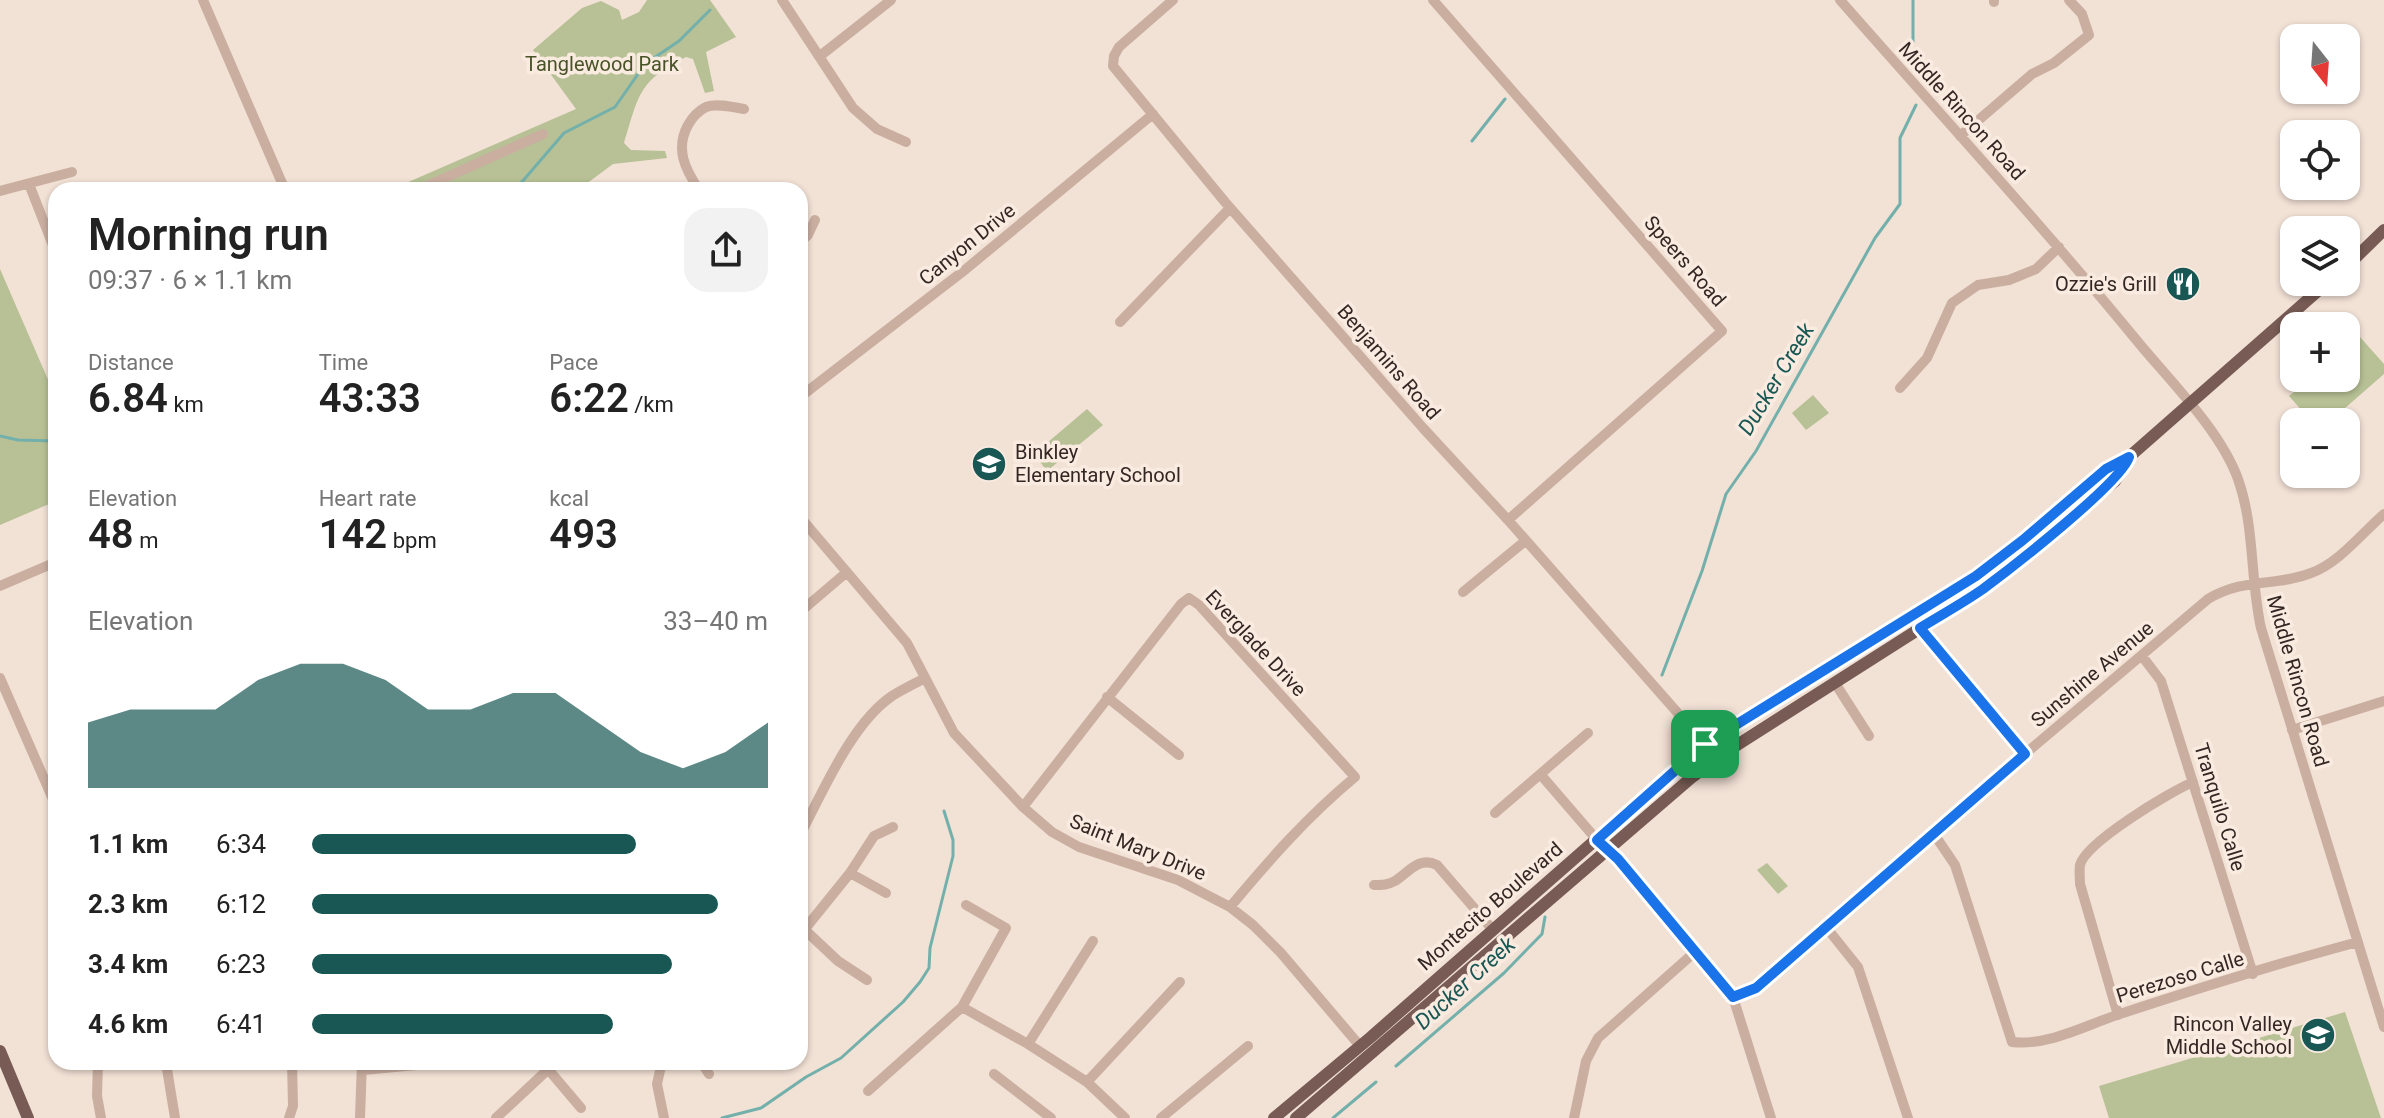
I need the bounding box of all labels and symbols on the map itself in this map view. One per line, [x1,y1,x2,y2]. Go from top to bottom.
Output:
north arrow [2280,24,2360,104]
street label: Middle Rincon Road [1894,37,2030,185]
park label: Tanglewood Park [525,52,680,76]
street label: Canyon Drive [914,198,1020,290]
street label: Speers Road [1639,211,1731,311]
restaurant icon: Ozzie's Grill [2164,265,2202,303]
place label: Ozzie's Grill [2055,272,2157,296]
street label: Benjamins Road [1333,300,1445,424]
water label: Ducker Creek [1733,318,1820,439]
place label: Binkley Elementary School [1015,440,1181,487]
school or university icon: Binkley Elementary School [970,445,1008,483]
street label: Everglade Drive [1201,585,1311,701]
street label: Middle Rincon Road [2262,592,2334,770]
street label: Sunshine Avenue [2026,616,2158,732]
pin [1671,710,1739,778]
street label: Tranquilo Calle [2189,740,2251,874]
street label: Saint Mary Drive [1066,809,1210,885]
street label: Montecito Boulevard [1413,837,1567,975]
water label: Ducker Creek [1410,931,1521,1034]
street label: Perezoso Calle [2113,946,2247,1008]
place label: Rincon Valley Middle School [2166,1012,2293,1059]
school or university icon: Rincon Valley Middle School [2299,1016,2337,1054]

